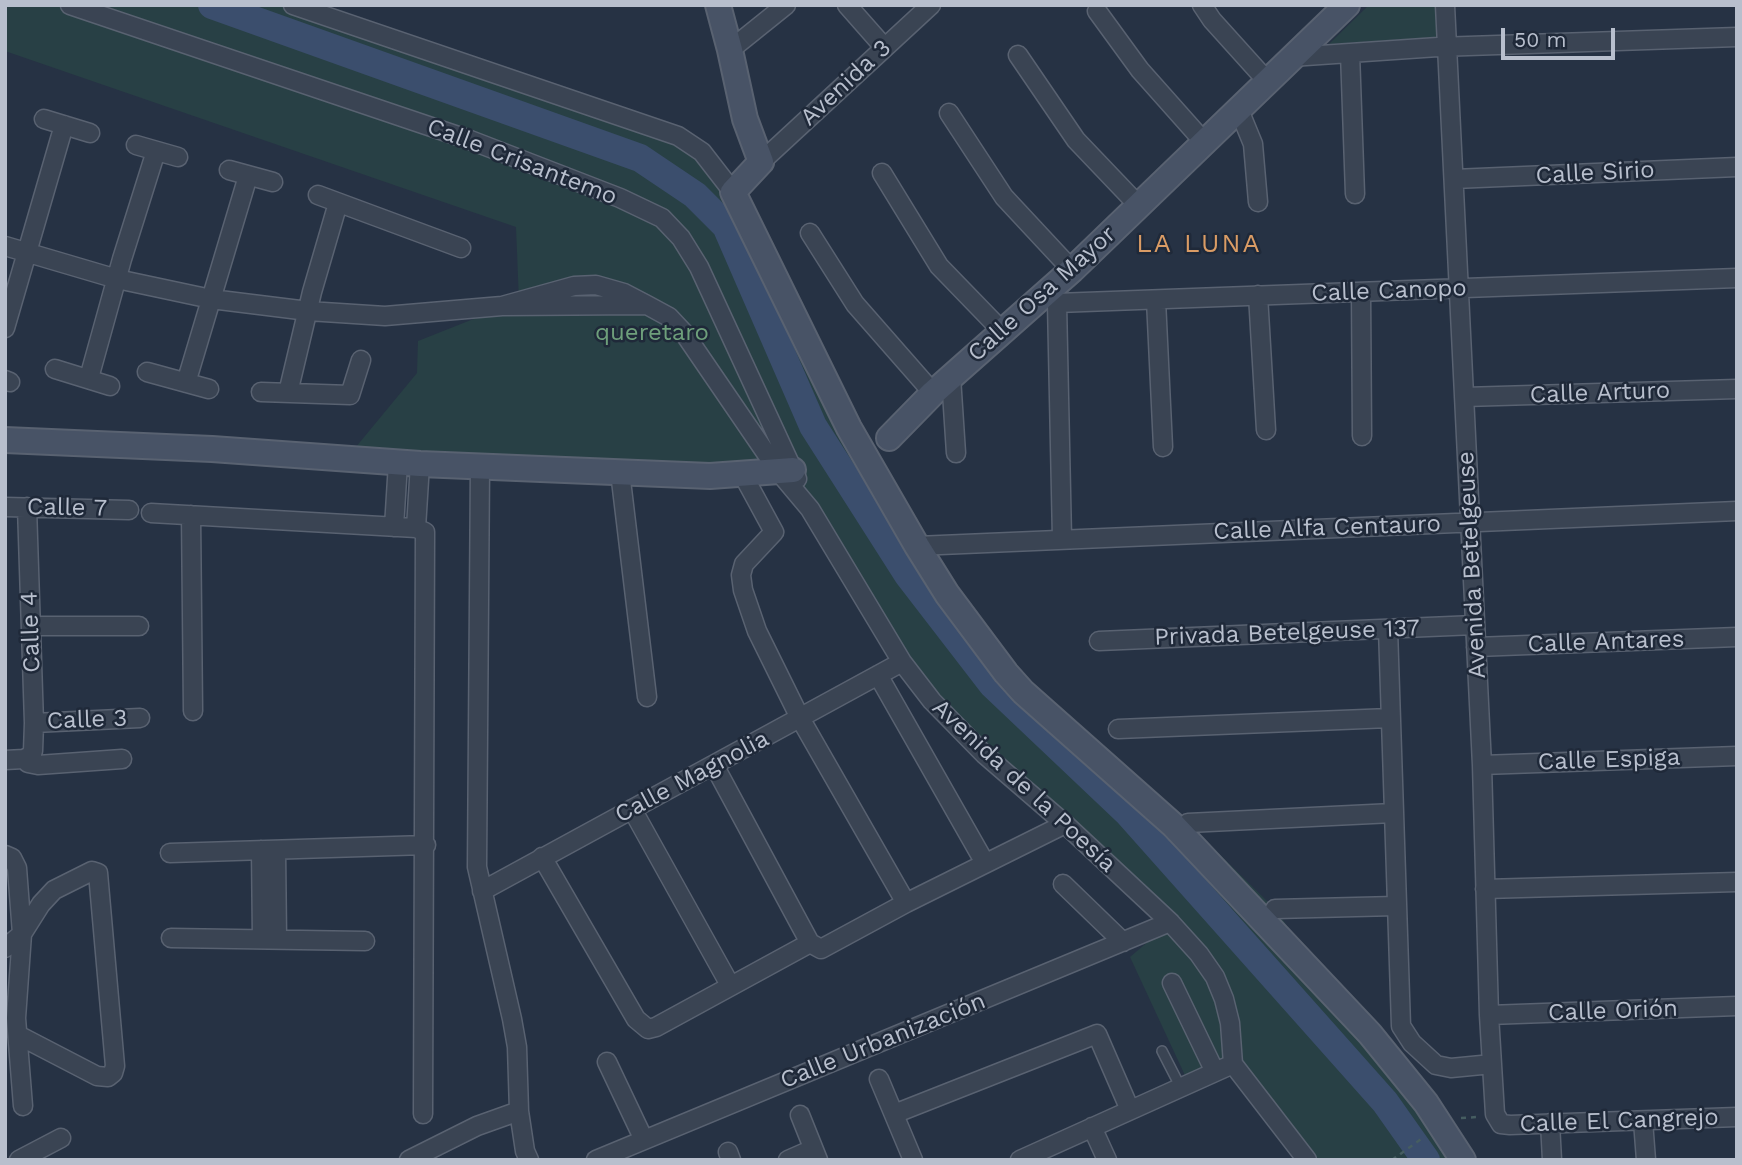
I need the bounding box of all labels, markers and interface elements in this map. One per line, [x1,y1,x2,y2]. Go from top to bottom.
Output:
scale bar [1504,14,1618,58]
text: 50 m [1514,27,1566,52]
street label: Avenida 3 [795,34,897,132]
street label: Calle Crisantemo [423,112,621,212]
street label: Calle Sirio [1535,156,1655,190]
street label: Calle Osa Mayor [962,220,1122,368]
district label: LA LUNA [1137,228,1261,260]
street label: Calle Canopo [1311,274,1467,308]
park label: queretaro [595,319,709,347]
street label: Calle Arturo [1529,376,1671,410]
street label: Avenida Betelgeuse [1452,451,1492,679]
street label: Calle 7 [27,493,107,523]
street label: Calle Alfa Centauro [1213,510,1441,546]
street label: Calle 4 [15,591,47,673]
street label: Privada Betelgeuse 137 [1154,614,1420,652]
street label: Calle Antares [1527,625,1685,659]
street label: Avenida de la Poesía [926,693,1122,879]
street label: Calle 3 [46,704,128,736]
street label: Calle Magnolia [610,724,774,830]
street label: Calle Espiga [1537,743,1681,777]
street label: Calle Urbanización [776,987,990,1095]
street label: Calle Orión [1548,994,1678,1028]
street label: Calle El Cangrejo [1519,1103,1719,1139]

